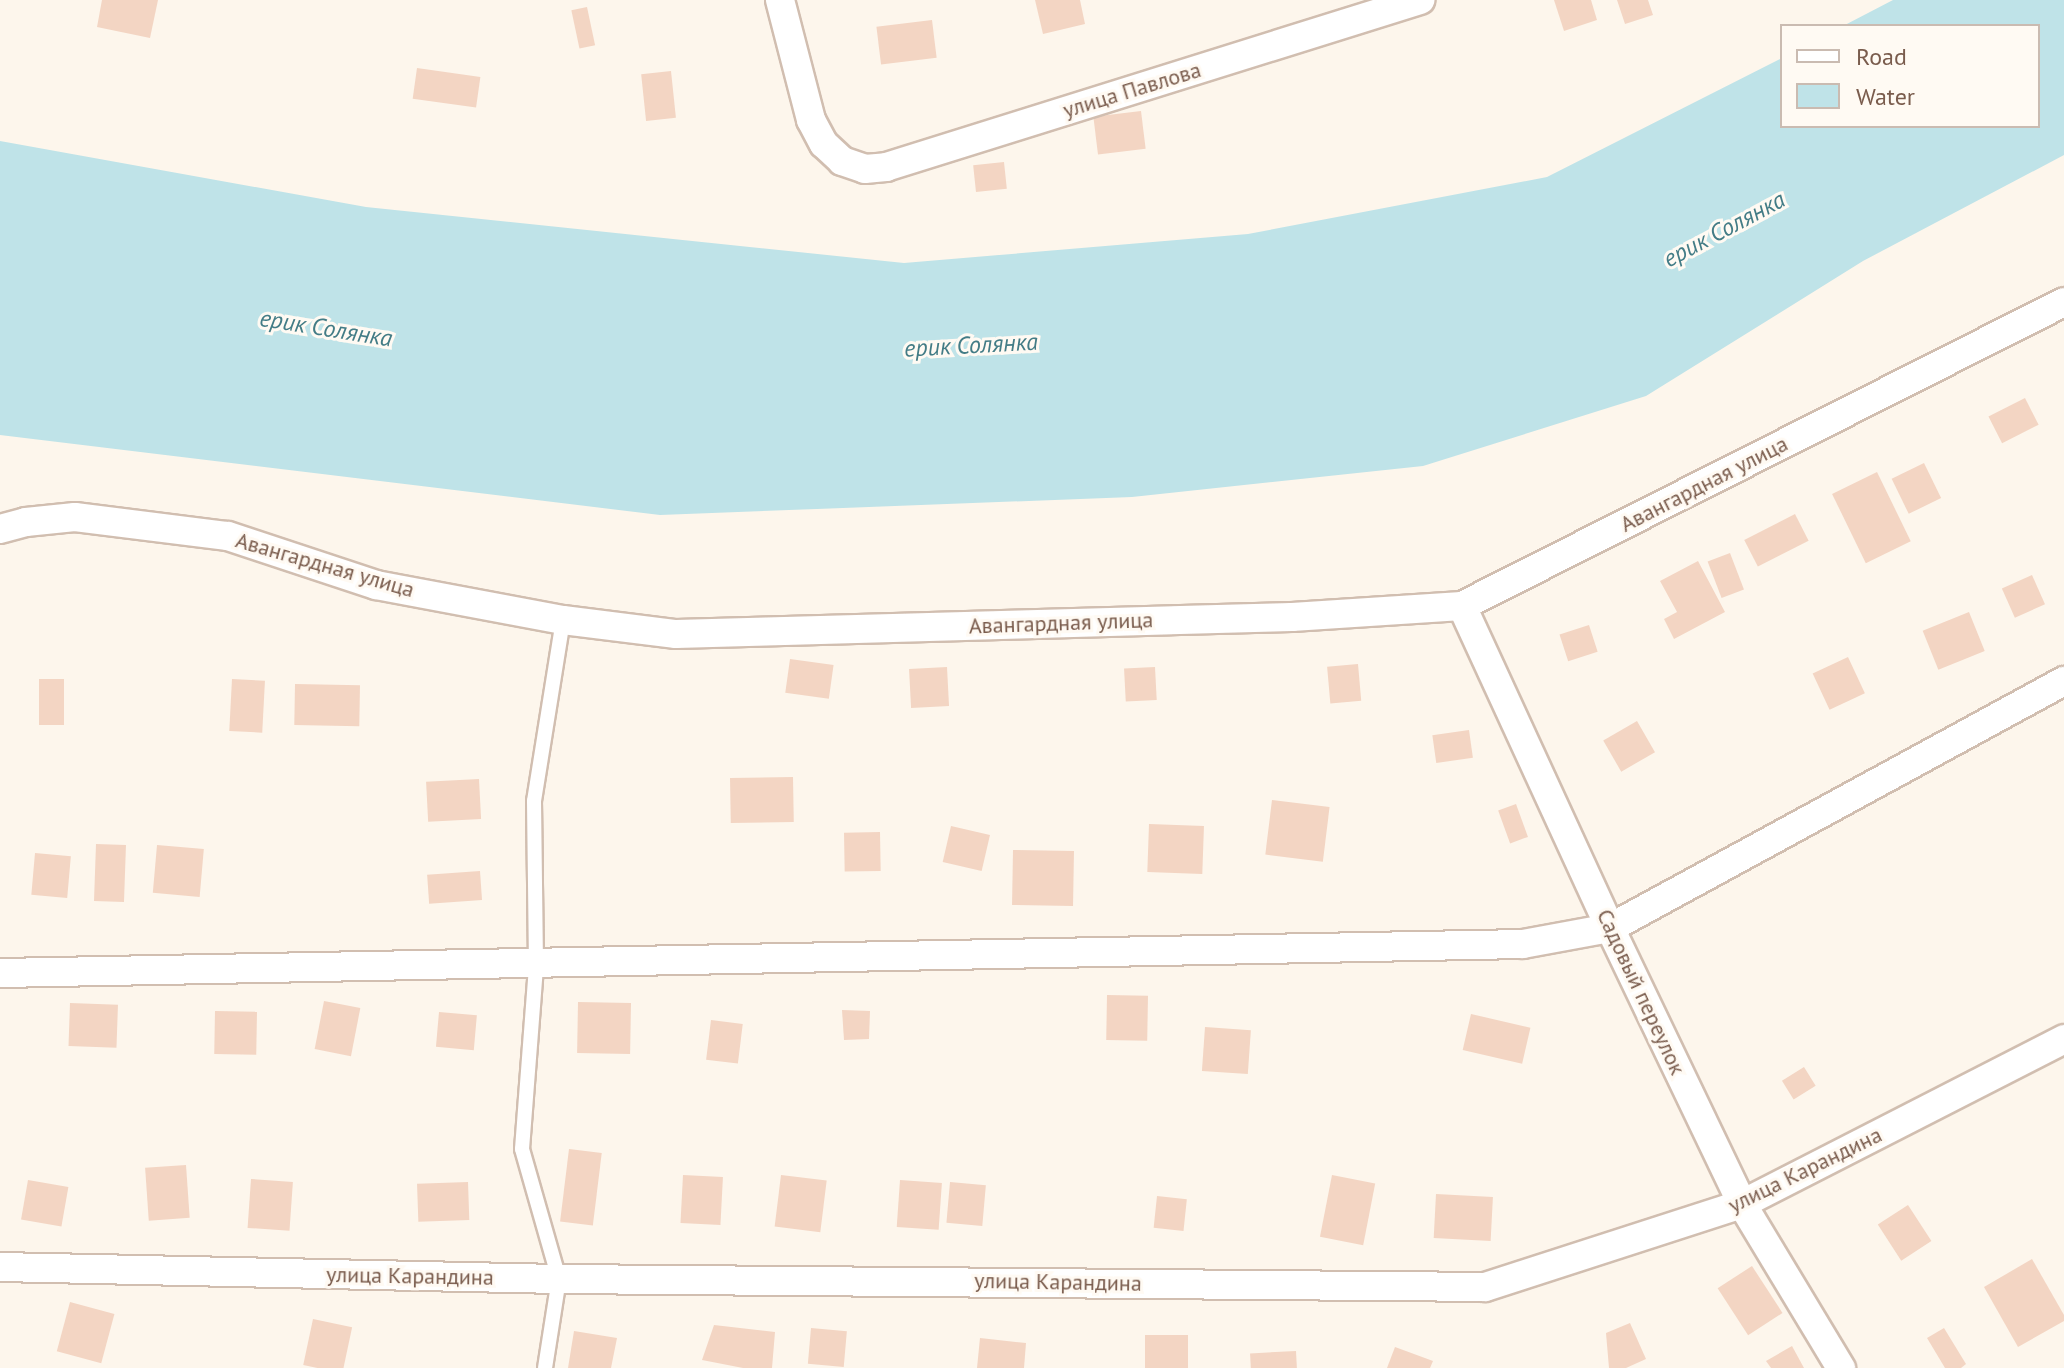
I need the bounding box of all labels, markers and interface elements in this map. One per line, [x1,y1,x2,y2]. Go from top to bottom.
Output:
legend [1780,24,2040,128]
text: Road [1856,41,1907,72]
street label: улица Павлова [1060,56,1204,124]
text: Water [1856,81,1915,112]
water label: ерик Солянка [1658,185,1790,273]
water label: ерик Солянка [257,303,395,353]
water label: ерик Солянка [903,327,1039,363]
street label: Авангардная улица [1616,430,1792,538]
street label: Авангардная улица [233,527,417,603]
street label: Авангардная улица [968,607,1154,639]
street label: Садовый переулок [1591,905,1691,1079]
street label: улица Карандина [1724,1121,1886,1219]
street label: улица Карандина [326,1261,494,1291]
street label: улица Карандина [974,1267,1142,1297]

